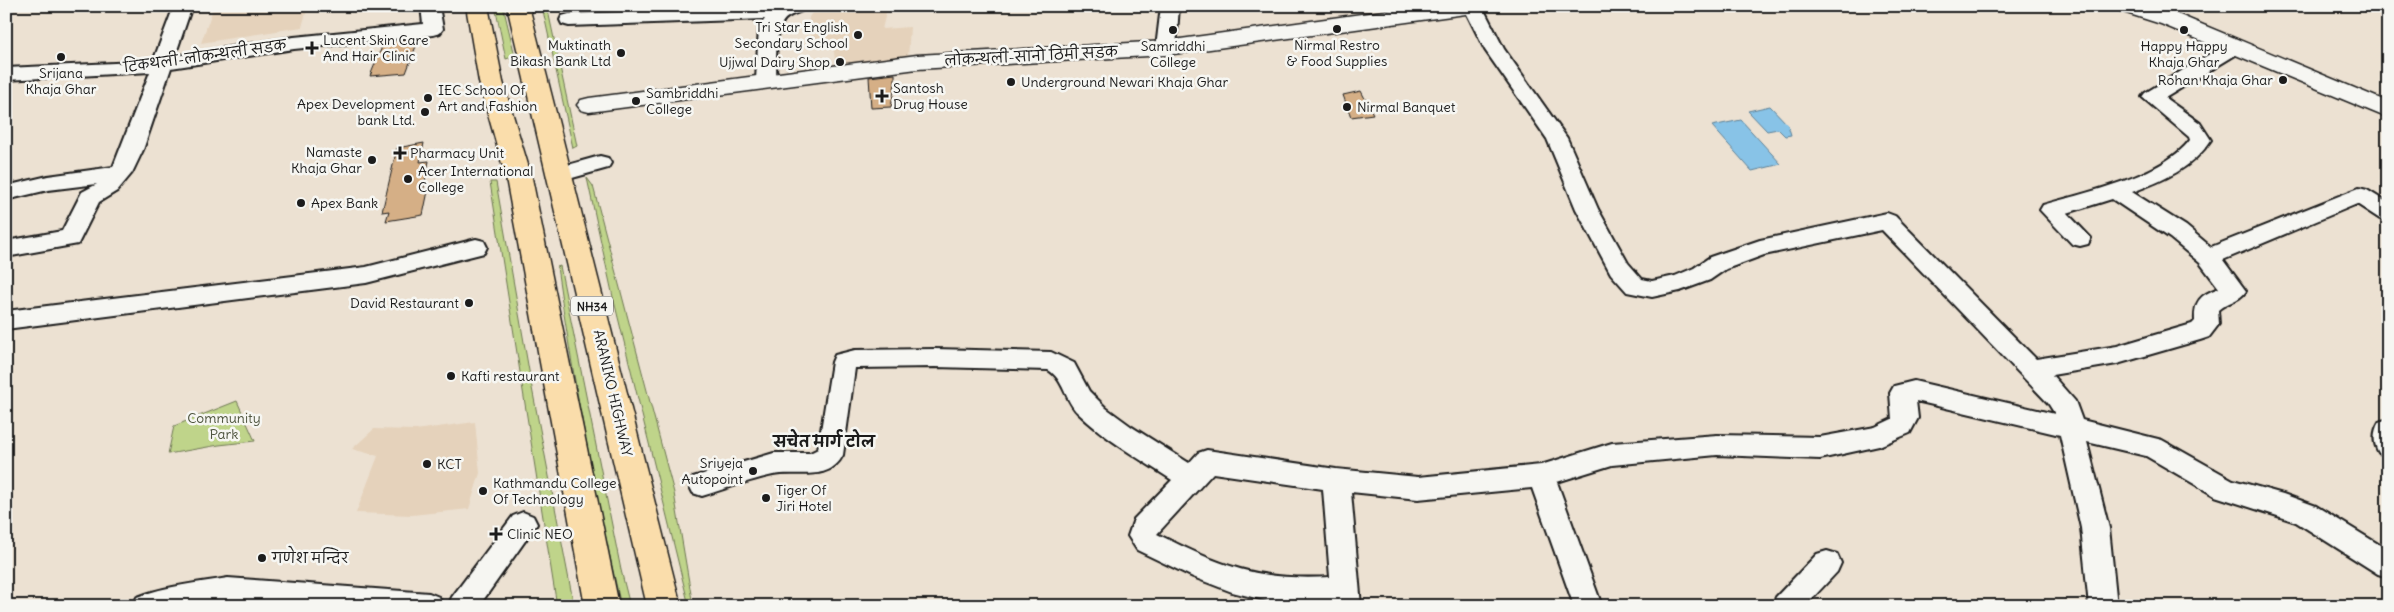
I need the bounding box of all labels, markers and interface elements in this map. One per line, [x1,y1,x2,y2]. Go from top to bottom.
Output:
place label: Tri Star English Secondary School [735,18,848,52]
marker: Nirmal Restro & Food Supplies [1331,23,1343,35]
marker: Samriddhi College [1167,24,1179,36]
marker: Happy Happy Khaja Ghar [2178,24,2190,36]
marker: Tri Star English Secondary School [852,29,864,41]
place label: Lucent Skin Care And Hair Clinic [323,31,428,65]
street label: टिकथली-लोकन्थली सडक [121,34,289,76]
place label: Muktinath Bikash Bank Ltd [510,36,611,70]
place label: Nirmal Restro & Food Supplies [1287,36,1387,70]
place label: Samriddhi College [1141,37,1205,71]
place label: Happy Happy Khaja Ghar [2140,37,2228,71]
street label: लोकन्थली-सानो ठिमी सडक [944,40,1119,70]
marker: Lucent Skin Care And Hair Clinic [305,41,319,55]
marker: Muktinath Bikash Bank Ltd [615,47,627,59]
marker: Srijana Khaja Ghar [55,51,67,63]
place label: Ujjwal Dairy Shop [719,53,830,71]
marker: Ujjwal Dairy Shop [834,56,846,68]
place label: Srijana Khaja Ghar [25,64,97,98]
place label: Rohan Khaja Ghar [2158,71,2273,89]
place label: Underground Newari Khaja Ghar [1021,73,1229,91]
marker: Rohan Khaja Ghar [2277,74,2289,86]
marker: Underground Newari Khaja Ghar [1005,76,1017,88]
place label: Santosh Drug House [893,79,968,113]
place label: IEC School Of Art and Fashion [438,81,537,115]
place label: Sambriddhi College [646,84,718,118]
marker: Santosh Drug House [875,89,889,103]
marker: IEC School Of Art and Fashion [422,92,434,104]
place label: Apex Development bank Ltd. [297,95,415,129]
marker: Sambriddhi College [630,95,642,107]
place label: Nirmal Banquet [1357,98,1456,116]
marker: Nirmal Banquet [1341,101,1353,113]
marker: Apex Development bank Ltd. [419,106,431,118]
place label: Namaste Khaja Ghar [291,143,362,177]
place label: Pharmacy Unit [410,144,504,162]
marker: Pharmacy Unit [394,147,406,159]
marker: Namaste Khaja Ghar [366,154,378,166]
place label: Acer International College [418,162,533,196]
marker: Acer International College [402,173,414,185]
place label: Apex Bank [311,194,378,212]
marker: Apex Bank [295,197,307,209]
place label: David Restaurant [350,294,459,312]
road number: NH34 [571,296,613,316]
marker: David Restaurant [463,297,475,309]
street label: ARANIKO HIGHWAY [590,328,636,458]
place label: Kafti restaurant [461,367,560,385]
marker: Kafti restaurant [445,370,457,382]
park label: Community Park [187,409,261,443]
district label: सचेत मार्ग टोल [771,429,877,451]
place label: Sriyeja Autopoint [682,454,743,488]
place label: KCT [437,455,462,473]
marker: KCT [421,458,433,470]
marker: Sriyeja Autopoint [747,465,759,477]
place label: Kathmandu College Of Technology [493,474,617,508]
place label: Tiger Of Jiri Hotel [776,481,832,515]
marker: Kathmandu College Of Technology [477,485,489,497]
marker: Tiger Of Jiri Hotel [760,492,772,504]
place label: Clinic NEO [507,525,573,543]
marker: Clinic NEO [489,527,503,541]
place label: गणेश मन्दिर [271,545,350,567]
marker: गणेश मन्दिर [256,552,268,564]

